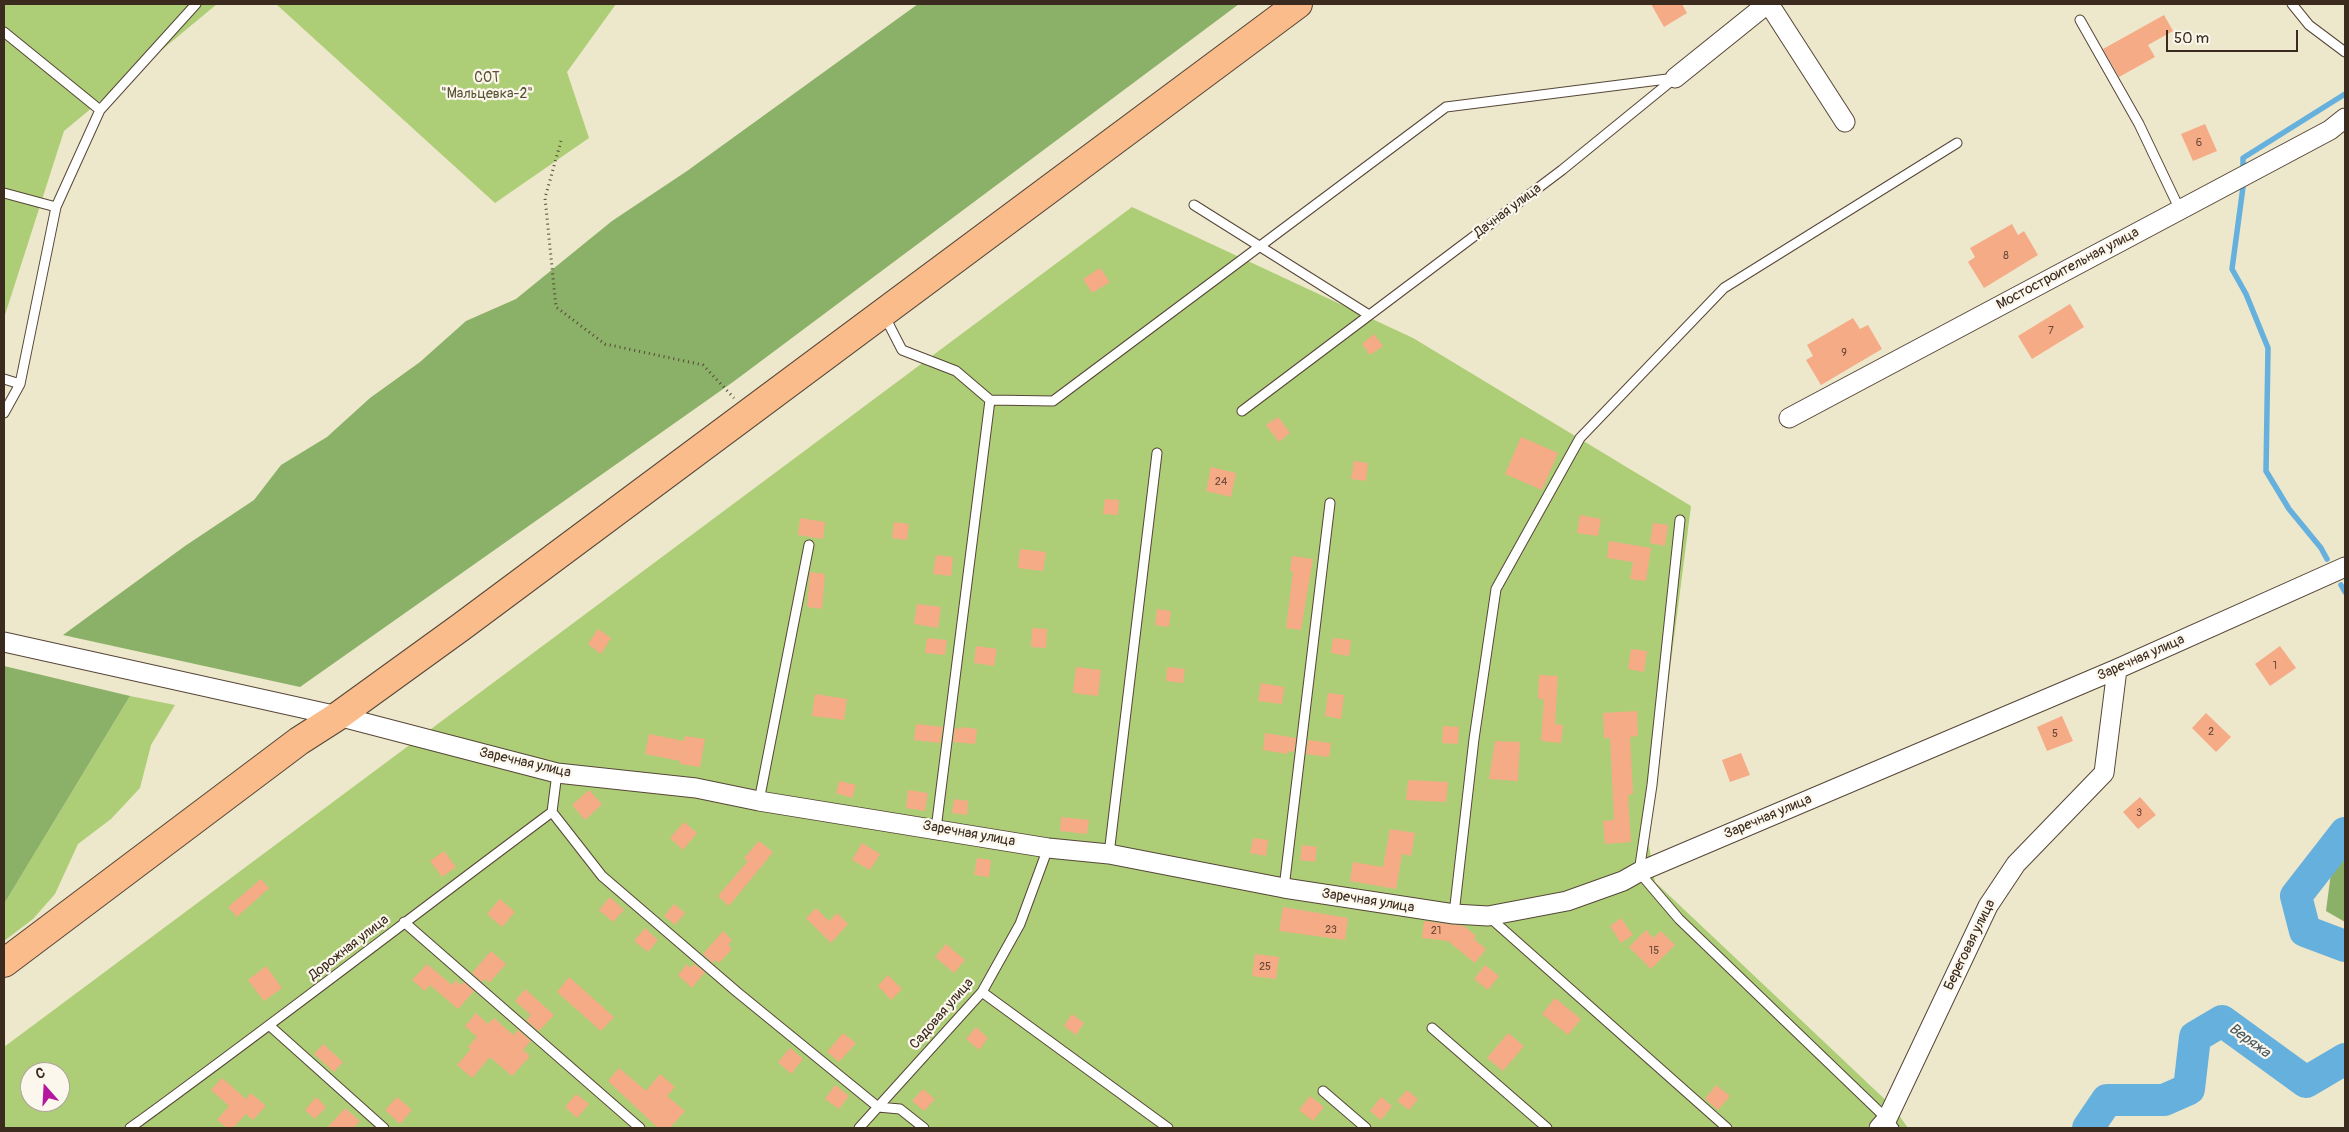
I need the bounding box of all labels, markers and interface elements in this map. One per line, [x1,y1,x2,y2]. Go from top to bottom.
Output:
scale bar [2169,20,2302,52]
text: 50 m [2174,29,2209,48]
park label: СОТ "Мальцевка-2" [441,70,533,102]
house number: 6 [2196,136,2202,150]
street label: Дачная улица [1471,180,1545,242]
street label: Мостостроительная улица [1994,224,2142,314]
house number: 8 [2003,249,2009,263]
house number: 7 [2048,324,2054,338]
house number: 9 [1841,346,1847,360]
house number: 24 [1215,475,1227,489]
street label: Заречная улица [2095,631,2187,685]
house number: 1 [2273,659,2277,673]
house number: 2 [2208,725,2214,739]
house number: 5 [2052,727,2058,741]
street label: Заречная улица [478,744,572,782]
street label: Заречная улица [1722,791,1814,843]
house number: 3 [2136,806,2142,820]
street label: Заречная улица [922,818,1016,850]
street label: Заречная улица [1321,885,1415,917]
street label: Береговая улица [1941,897,1999,993]
street label: Дорожная улица [306,912,392,984]
house number: 23 [1325,923,1337,937]
house number: 21 [1431,924,1441,938]
house number: 15 [1649,944,1659,958]
house number: 25 [1259,960,1271,974]
street label: Садовая улица [906,975,978,1053]
water label: Веряжа [2225,1020,2273,1062]
north arrow [20,1062,70,1112]
text: С [33,1064,47,1083]

